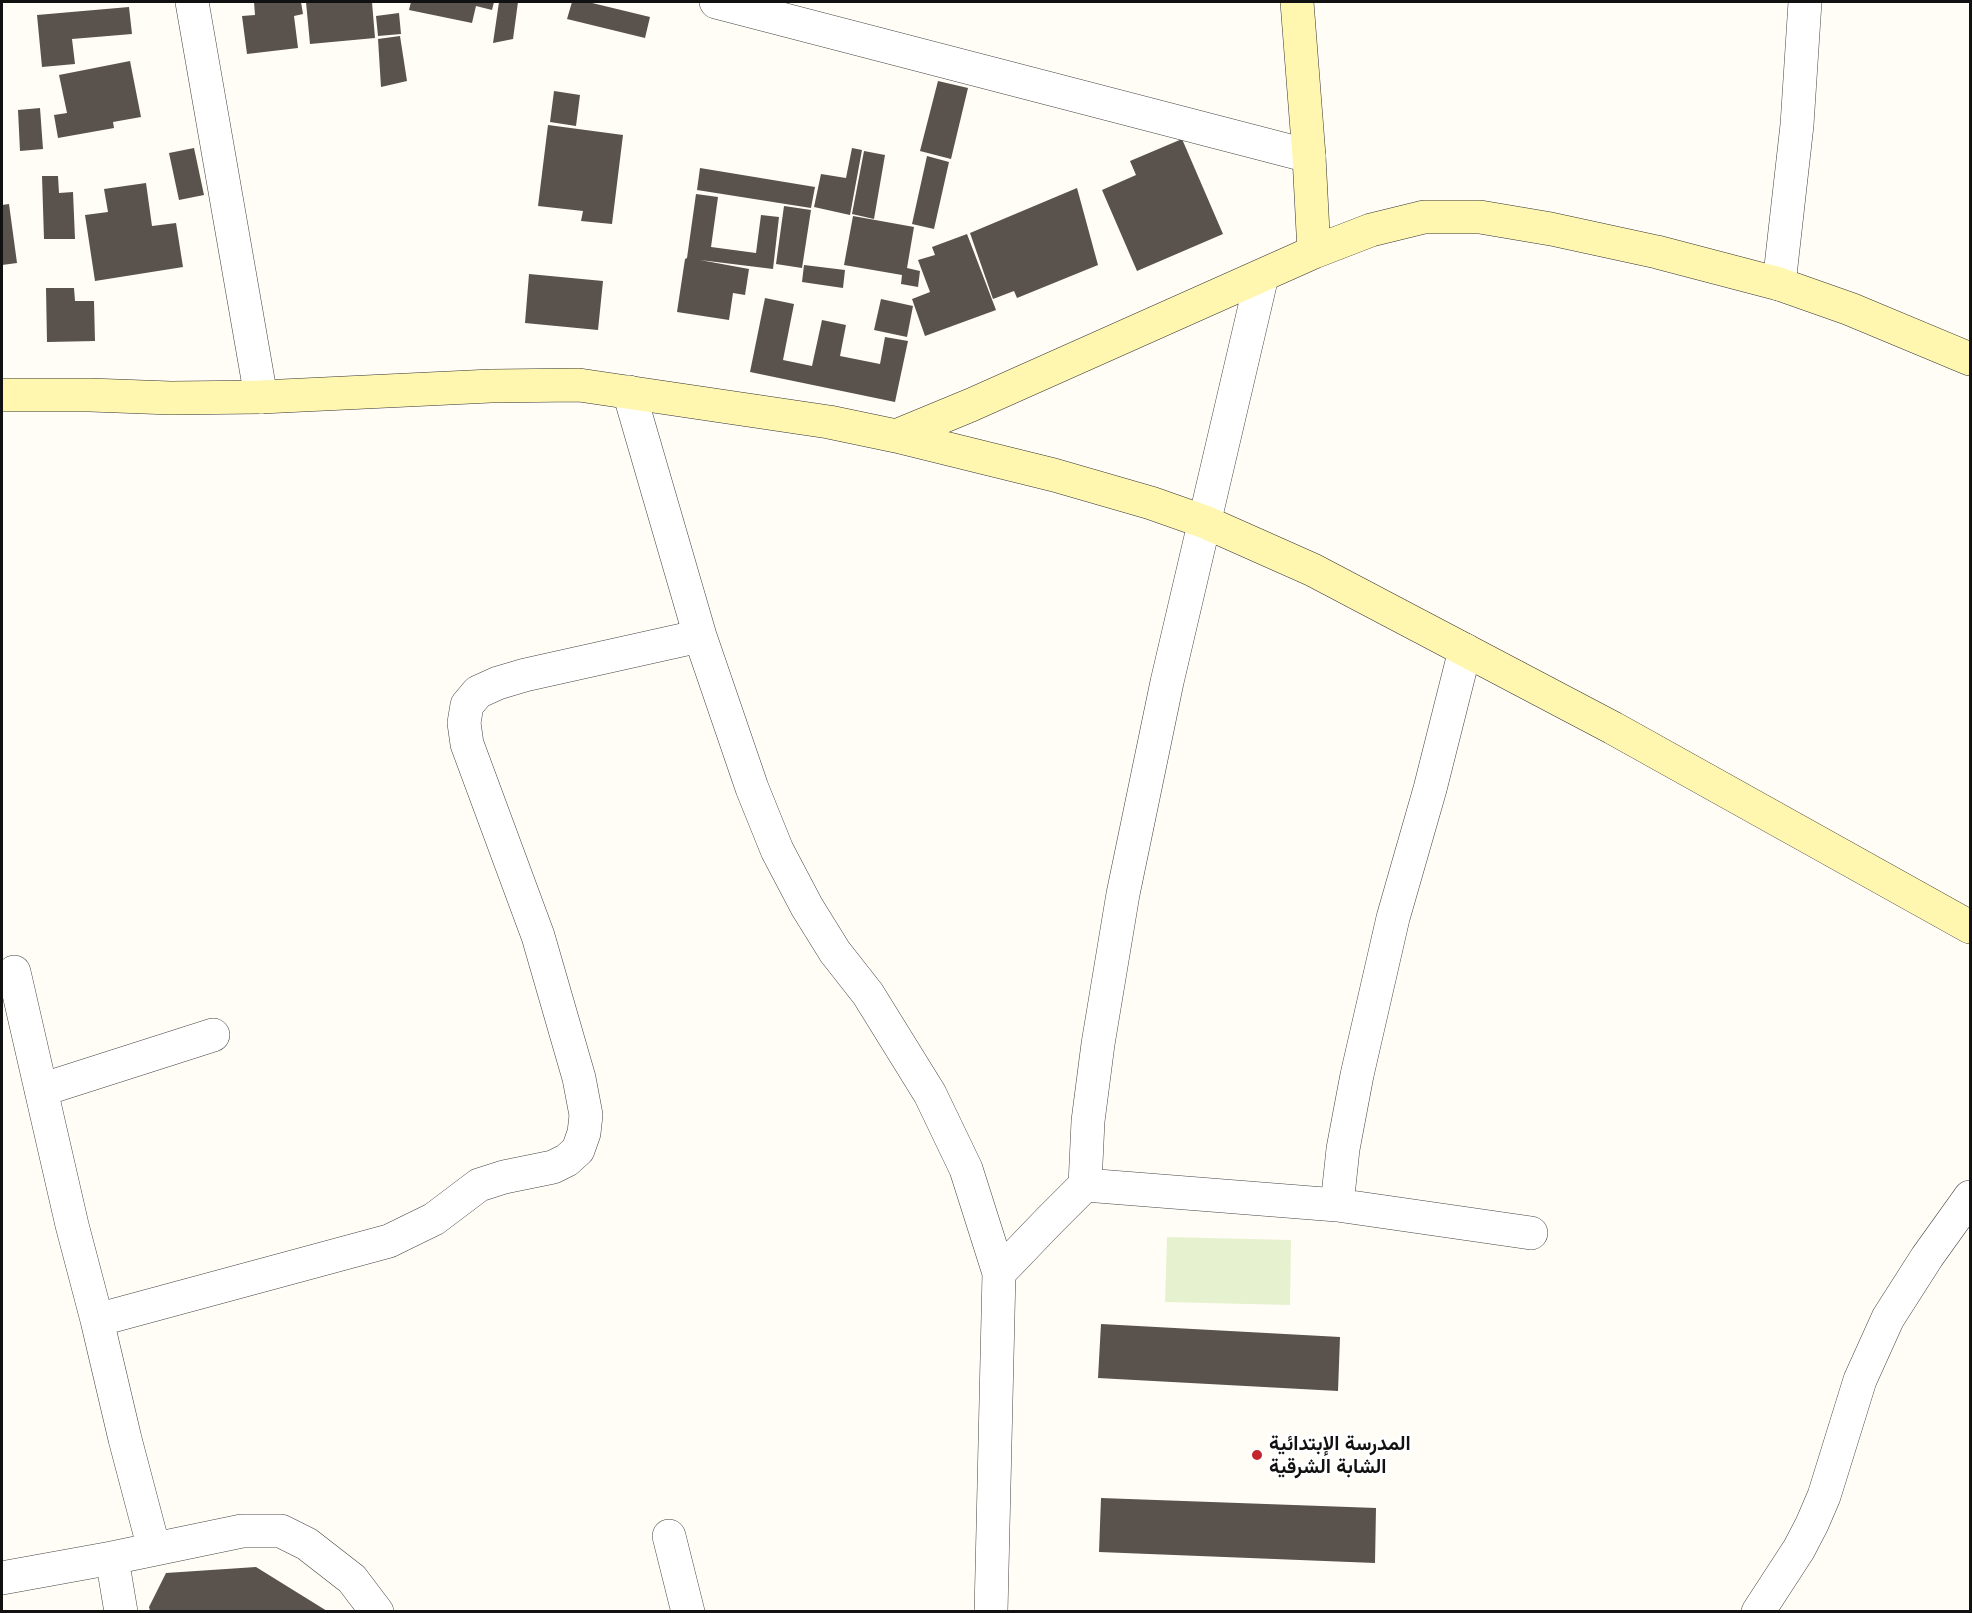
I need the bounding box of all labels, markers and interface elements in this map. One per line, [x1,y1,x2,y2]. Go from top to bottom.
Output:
place label: المدرسة الإبتدائية الشابة الشرقية [1269,1432,1411,1479]
marker: المدرسة الإبتدائية الشابة الشرقية [1250,1448,1264,1462]

